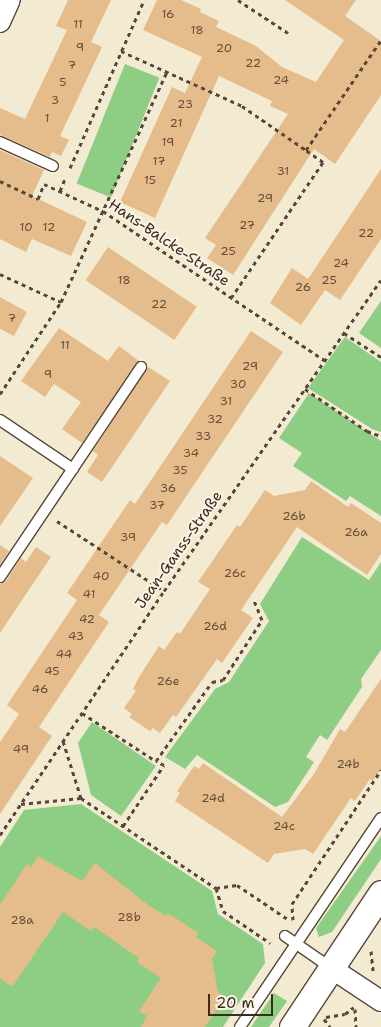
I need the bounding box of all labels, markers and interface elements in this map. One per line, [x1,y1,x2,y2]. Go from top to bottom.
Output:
house number: 16 [161,8,175,22]
house number: 11 [73,18,83,32]
house number: 18 [190,24,204,38]
house number: 9 [76,41,84,55]
house number: 20 [216,42,232,56]
house number: 22 [245,57,261,71]
house number: 7 [68,59,76,73]
house number: 24 [273,74,289,88]
house number: 5 [59,76,67,90]
house number: 3 [51,94,59,108]
house number: 23 [177,98,193,112]
house number: 1 [44,112,50,126]
house number: 21 [170,117,182,131]
house number: 19 [162,136,174,150]
house number: 17 [153,155,165,169]
house number: 31 [277,165,289,179]
house number: 15 [144,174,156,188]
house number: 29 [257,192,273,206]
street label: Hans-Balcke-Straße [105,196,233,290]
house number: 27 [239,219,255,233]
house number: 10 [19,221,33,235]
house number: 12 [43,221,55,235]
house number: 22 [358,227,374,241]
house number: 25 [220,245,236,259]
house number: 24 [333,257,349,271]
house number: 18 [117,274,131,288]
house number: 25 [321,274,337,288]
house number: 26 [295,281,311,295]
house number: 22 [151,298,167,312]
house number: 7 [8,312,16,326]
house number: 11 [60,339,70,353]
house number: 29 [242,360,258,374]
house number: 9 [44,368,52,382]
house number: 30 [230,378,246,392]
house number: 31 [220,395,232,409]
house number: 32 [207,413,223,427]
house number: 33 [195,430,211,444]
house number: 34 [183,447,199,461]
house number: 35 [172,464,188,478]
house number: 36 [160,482,176,496]
street label: Jean-Ganss-Straße [132,488,226,612]
house number: 37 [149,499,165,513]
house number: 26b [282,510,306,524]
house number: 26a [344,526,368,540]
house number: 39 [120,531,136,545]
house number: 26c [224,567,246,581]
house number: 40 [93,570,109,584]
house number: 41 [83,588,95,602]
house number: 42 [79,613,95,627]
house number: 26d [203,620,227,634]
house number: 43 [68,630,84,644]
house number: 44 [56,648,72,662]
house number: 45 [44,665,60,679]
house number: 26e [157,675,179,689]
house number: 46 [32,683,48,697]
house number: 49 [13,743,29,757]
house number: 24b [336,758,360,772]
house number: 24d [201,792,225,806]
house number: 24c [273,820,295,834]
house number: 28b [117,911,141,925]
house number: 28a [10,914,34,928]
scale bar [211,984,276,1016]
text: 20 m [216,993,255,1013]

